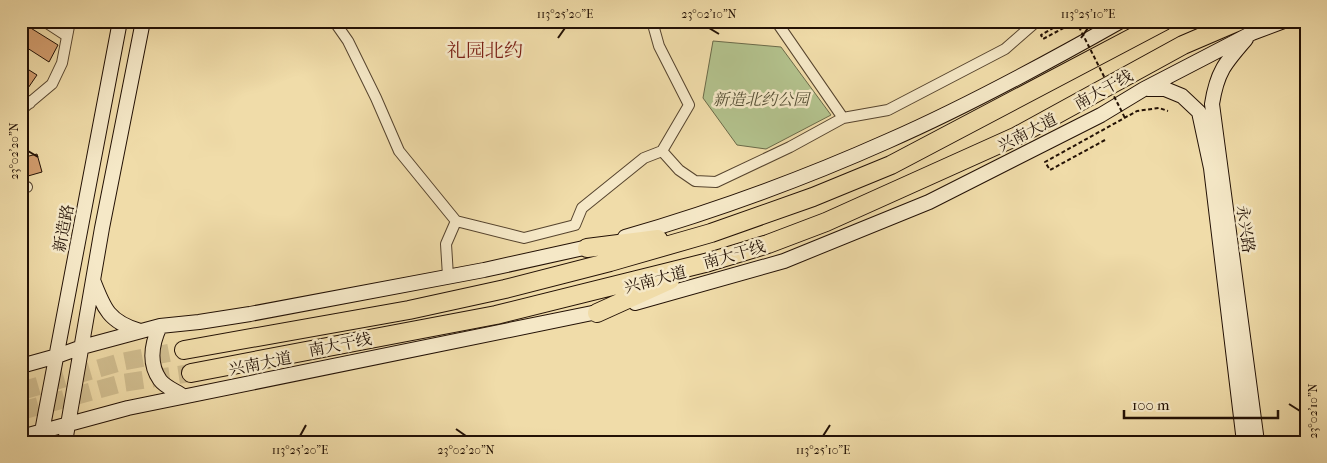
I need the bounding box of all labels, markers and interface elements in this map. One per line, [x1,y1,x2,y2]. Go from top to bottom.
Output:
text: 113°25'20"E [537,7,593,21]
text: 23°02'10"N [681,7,737,21]
text: 113°25'10"E [1061,7,1115,21]
district label: 礼园北约 [447,40,523,62]
street label: 南大干线 [1071,66,1136,113]
park label: 新造北约公园 [713,90,812,109]
street label: 兴南大道 [994,109,1060,155]
text: 23°02'20"N [7,122,21,180]
street label: 新造路 [50,203,77,253]
street label: 永兴路 [1233,204,1258,254]
street label: 南大干线 [701,237,768,272]
street label: 兴南大道 [622,262,689,297]
street label: 南大干线 [307,329,373,360]
street label: 兴南大道 [227,348,293,379]
text: 23°02'10"N [1306,383,1320,439]
scale bar [1124,388,1278,420]
text: 100 m [1132,396,1170,414]
text: 113°25'20"E [272,443,328,457]
text: 23°02'20"N [437,443,495,457]
text: 113°25'10"E [796,443,850,457]

